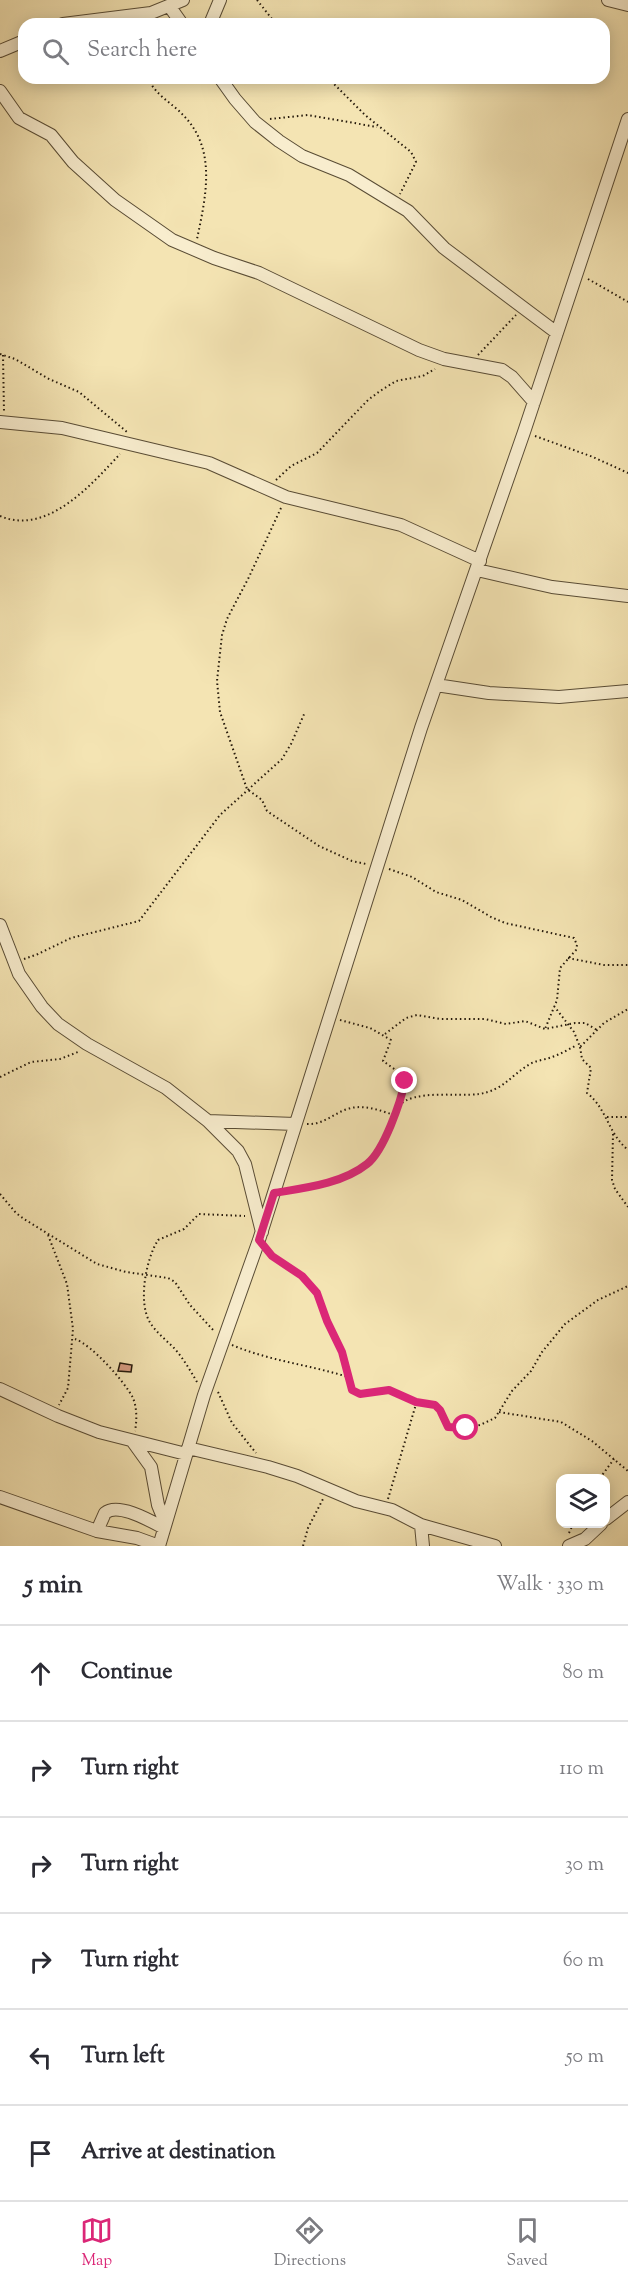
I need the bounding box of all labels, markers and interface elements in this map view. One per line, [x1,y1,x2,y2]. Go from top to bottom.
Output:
search box [18,18,610,84]
icon: search [39,35,72,68]
text: Search here [87,35,197,67]
route end [391,1067,417,1093]
route start [452,1414,478,1440]
map controls [556,1474,610,1528]
button: layers [556,1474,610,1528]
text: 5 min [24,1567,83,1604]
text: Walk · 330 m [496,1571,604,1600]
icon: ahead [24,1657,57,1690]
text: Continue [81,1657,172,1689]
text: 80 m [563,1659,604,1688]
icon: right [24,1753,57,1786]
text: Turn right [81,1753,178,1785]
text: 110 m [559,1755,604,1784]
icon: right [24,1849,57,1882]
text: Turn right [81,1849,178,1881]
text: 30 m [565,1851,604,1880]
icon: right [24,1945,57,1978]
text: Turn right [81,1945,178,1977]
text: 60 m [563,1947,604,1976]
icon: left [24,2041,57,2074]
text: Turn left [81,2041,164,2073]
text: 50 m [566,2043,604,2072]
icon: arrive [24,2137,57,2170]
text: Arrive at destination [81,2137,276,2169]
tab: Map [80,2214,113,2273]
tab: Directions [274,2214,346,2273]
tab: Saved [507,2214,548,2273]

